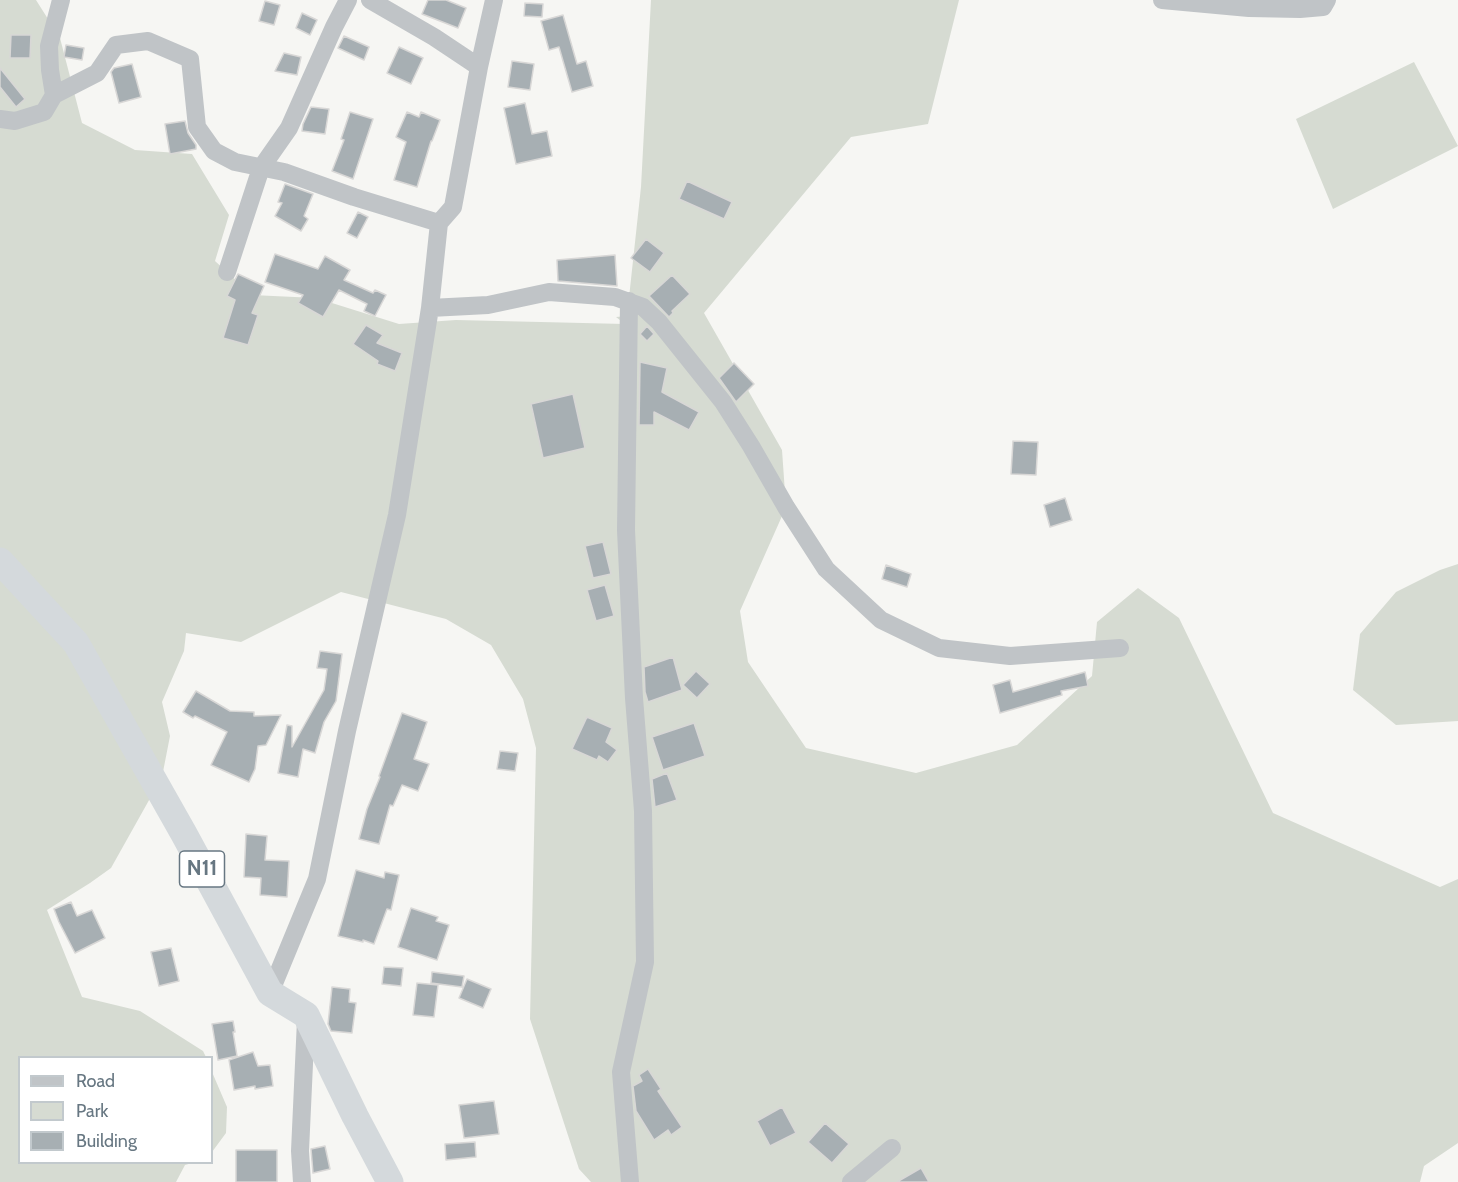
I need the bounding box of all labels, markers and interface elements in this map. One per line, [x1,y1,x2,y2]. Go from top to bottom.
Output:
road number: N11 [180,851,224,887]
legend [18,1056,213,1164]
text: Road [76,1070,115,1092]
text: Park [76,1100,108,1122]
text: Building [76,1130,137,1152]

